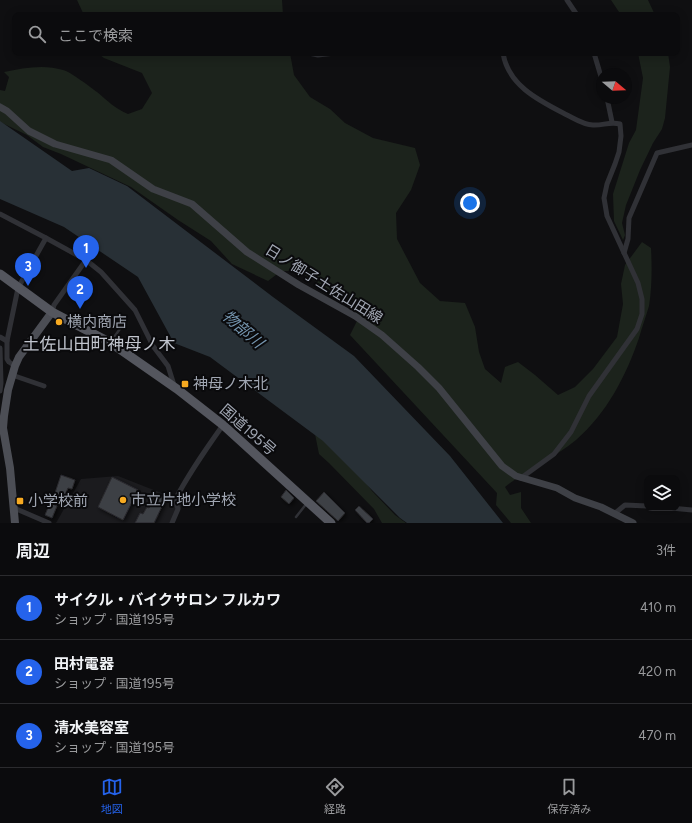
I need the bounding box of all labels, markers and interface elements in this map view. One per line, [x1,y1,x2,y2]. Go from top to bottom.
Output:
search box [12,12,680,56]
icon: search [26,23,48,45]
text: ここで検索 [58,27,133,45]
north arrow [596,68,632,104]
your location [460,193,480,213]
pin: 1 [73,235,99,268]
street label: 日ノ御子土佐山田線 [262,241,386,327]
pin: 3 [15,253,41,286]
pin: 2 [67,276,93,309]
water label: 物部川 [219,306,269,353]
place label: 横内商店 [67,313,127,331]
marker: 横内商店 [54,317,64,327]
district label: 土佐山田町神母ノ木 [23,334,176,354]
place label: 神母ノ木北 [193,375,268,393]
marker: 神母ノ木北 [180,379,190,389]
street label: 国道195号 [216,401,280,459]
map controls [644,475,680,511]
button: layers [644,475,680,511]
place label: 市立片地小学校 [131,491,236,509]
place label: 小学校前 [28,492,88,510]
marker: 市立片地小学校 [118,495,128,505]
marker: 小学校前 [15,496,25,506]
text: 周辺 [16,541,50,561]
text: 3件 [656,543,676,558]
text: サイクル・バイクサロン フルカワ [54,591,281,609]
text: 1 [26,600,32,615]
text: 410 m [640,600,676,615]
text: ショップ · 国道195号 [54,612,175,627]
text: 田村電器 [54,655,114,673]
text: 2 [25,664,33,679]
text: 420 m [638,664,676,679]
text: ショップ · 国道195号 [54,676,175,691]
text: 清水美容室 [54,719,129,737]
text: 3 [25,728,33,743]
text: 470 m [638,728,676,743]
text: ショップ · 国道195号 [54,740,175,755]
tab: 地図 [101,776,123,816]
tab: 経路 [324,776,346,816]
tab: 保存済み [547,776,591,816]

